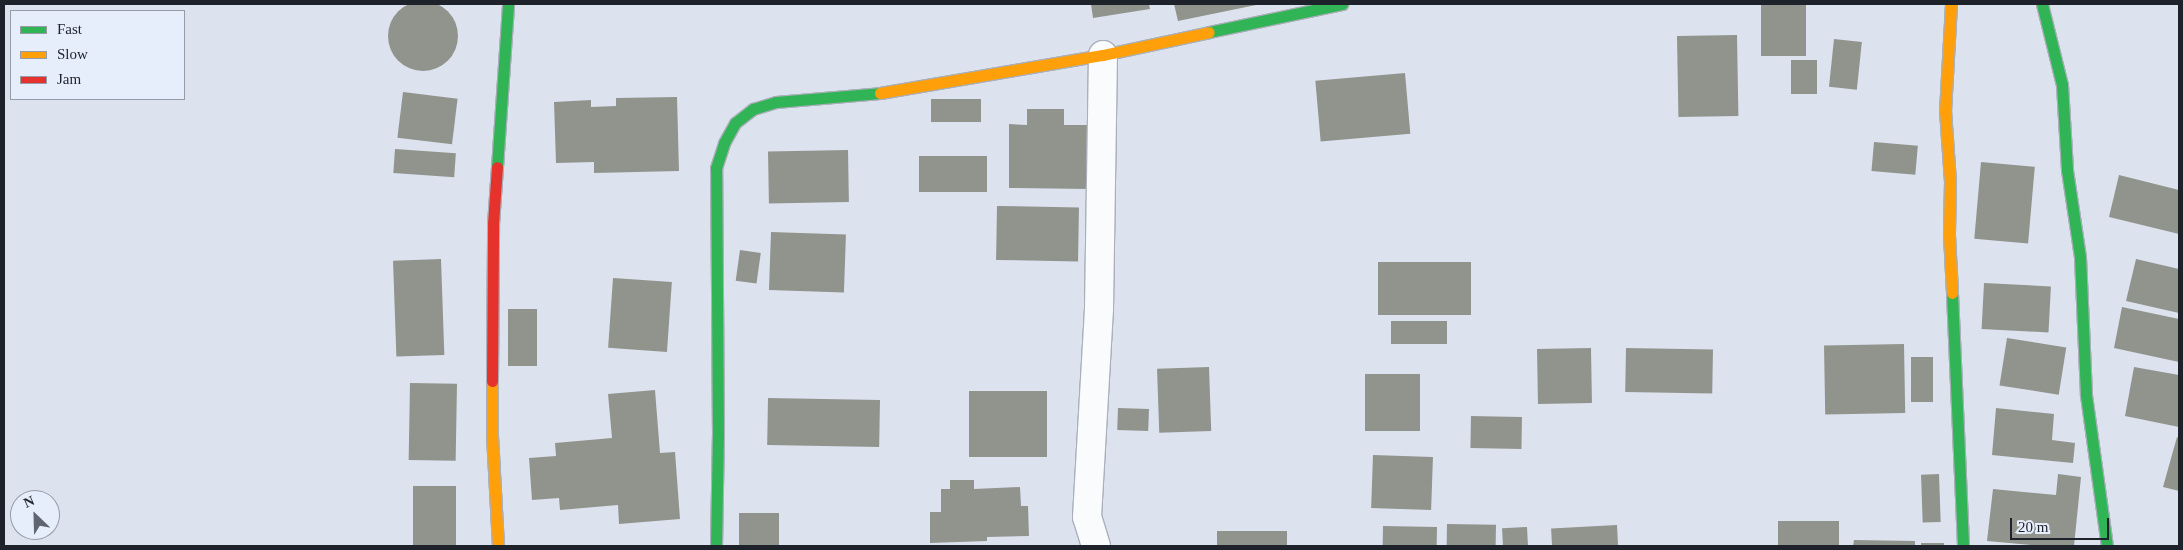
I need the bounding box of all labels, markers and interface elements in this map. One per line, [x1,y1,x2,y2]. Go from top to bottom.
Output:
legend [10,10,185,100]
text: Fast [57,21,82,37]
text: Slow [57,46,88,62]
text: Jam [57,71,81,87]
north arrow [10,490,60,540]
text: N [21,493,37,511]
scale bar [2013,508,2112,540]
text: 20 m [2018,519,2048,535]

